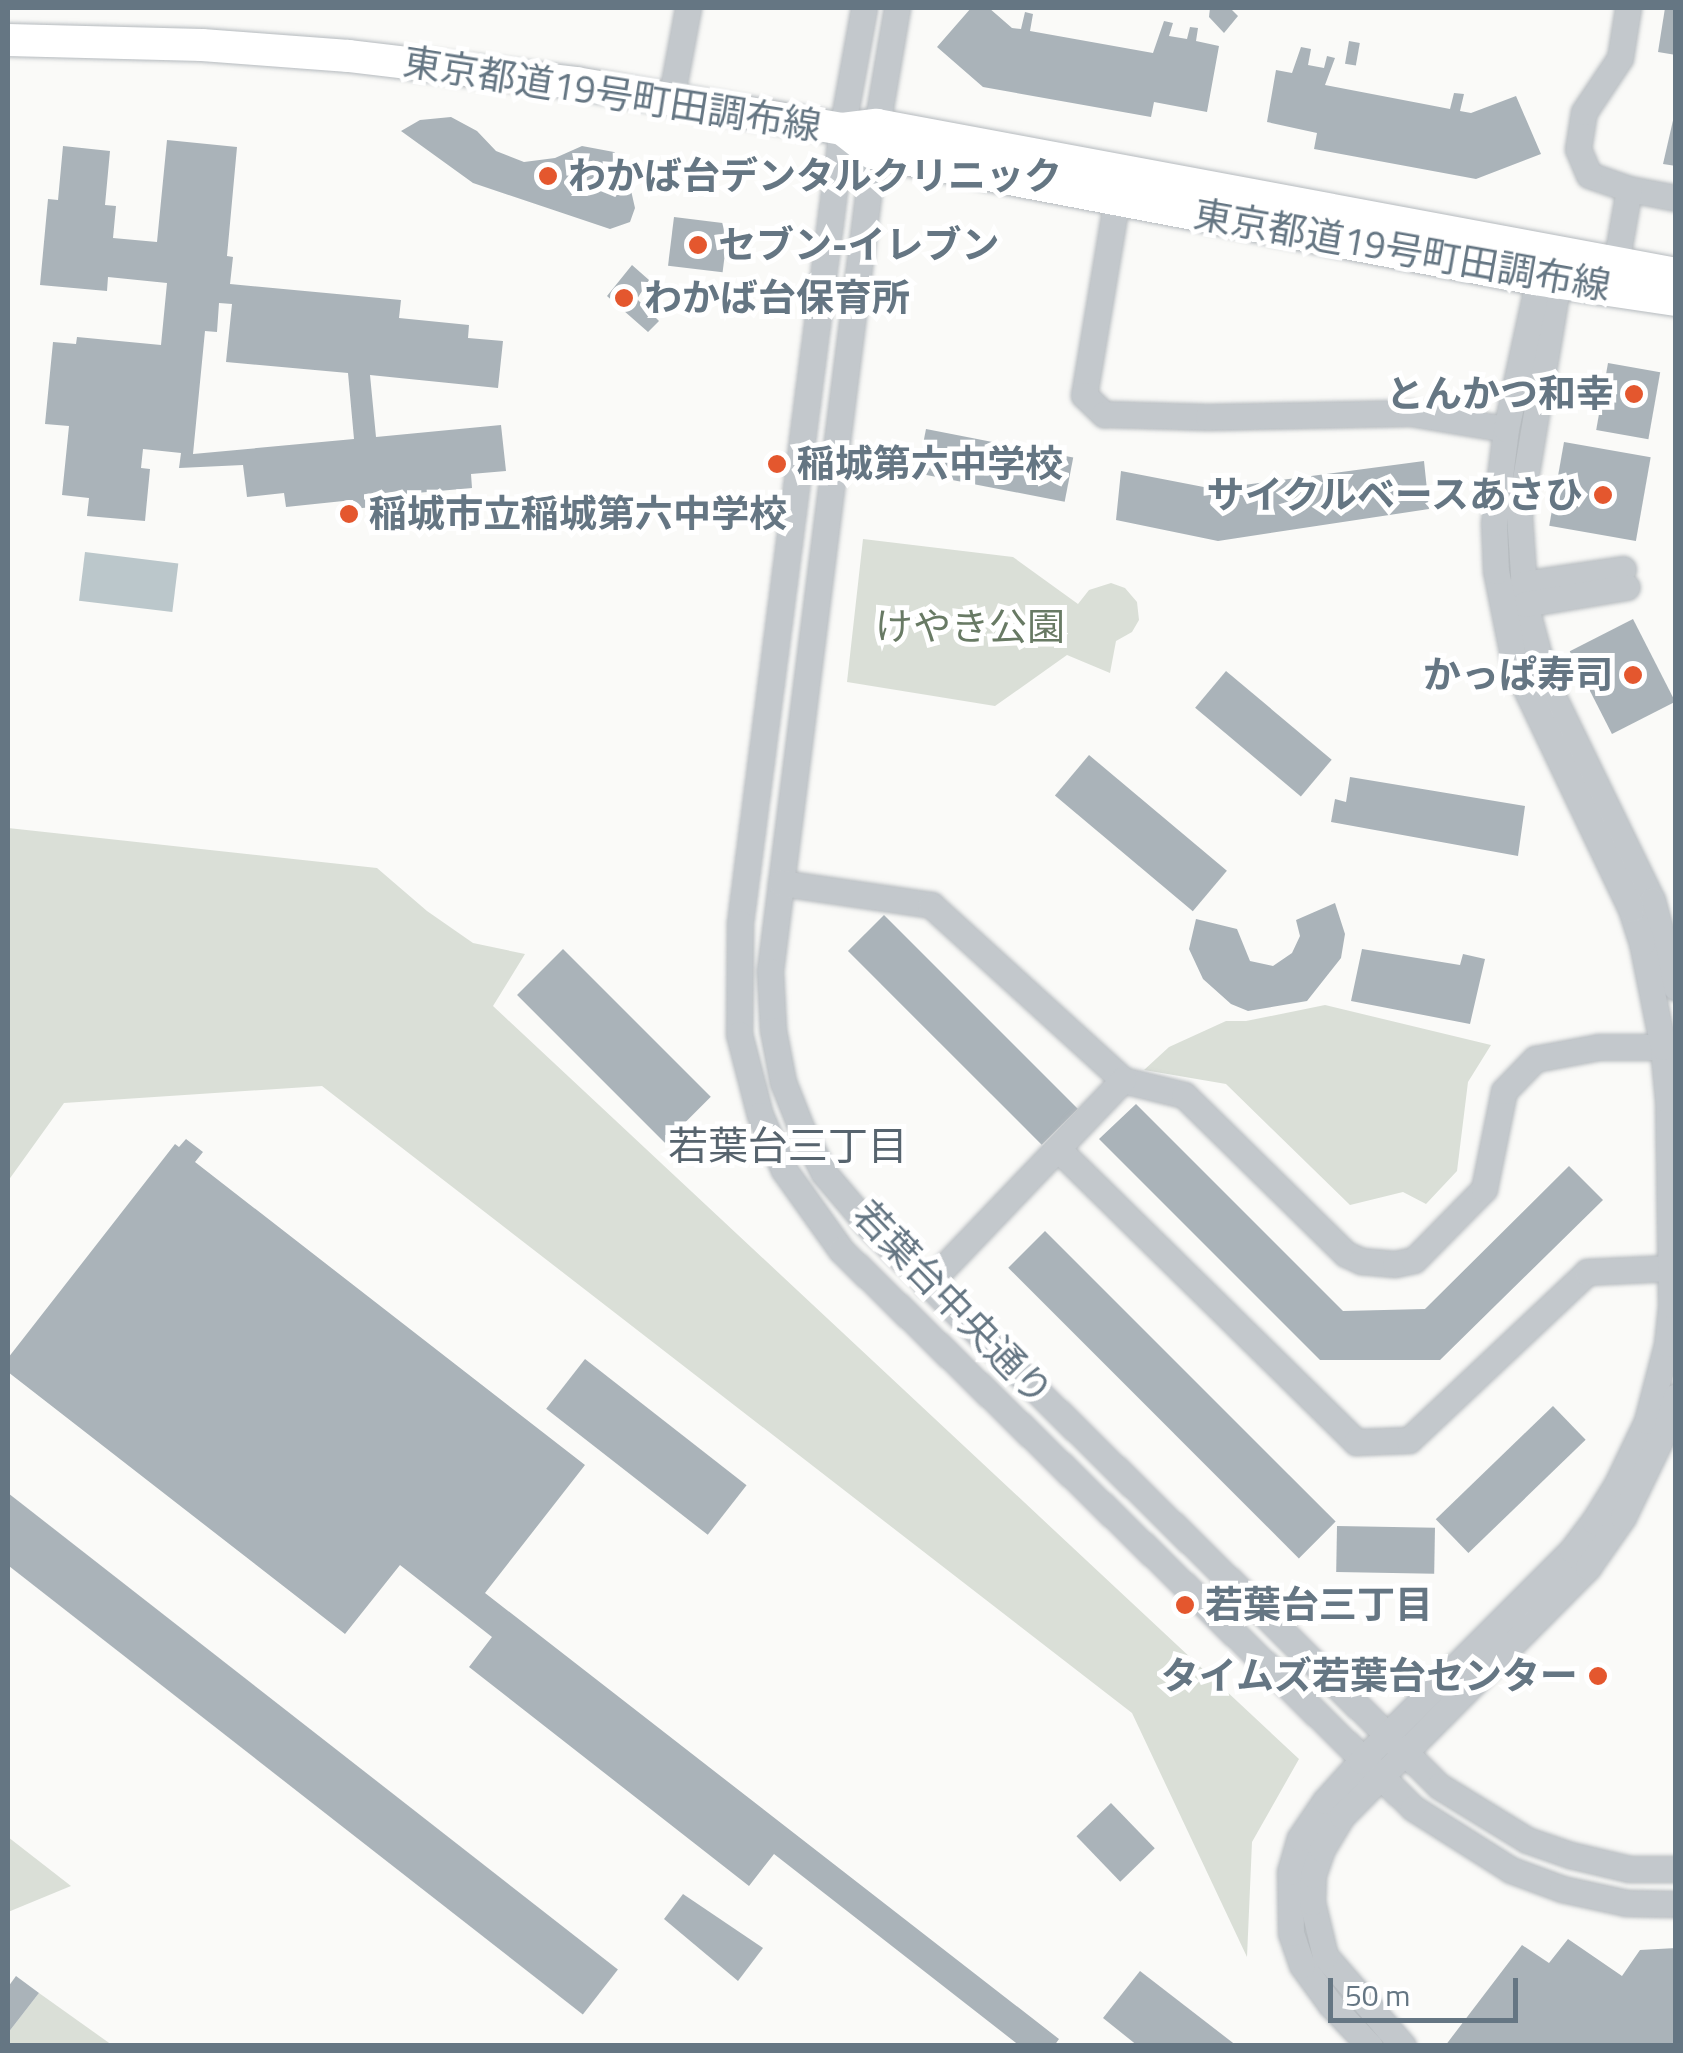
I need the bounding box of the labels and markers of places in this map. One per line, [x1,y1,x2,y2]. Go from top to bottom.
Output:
place label: わかば台デンタルクリニック [568,153,1062,199]
marker: わかば台デンタルクリニック [537,165,559,187]
place label: セブン-イレブン [718,222,1000,268]
marker: セブン-イレブン [687,234,709,256]
place label: わかば台保育所 [644,275,910,321]
marker: わかば台保育所 [613,287,635,309]
place label: とんかつ和幸 [1386,371,1614,417]
marker: とんかつ和幸 [1623,383,1645,405]
place label: 稲城第六中学校 [797,441,1063,487]
marker: 稲城第六中学校 [766,453,788,475]
place label: サイクルベースあさひ [1203,472,1583,518]
marker: サイクルベースあさひ [1592,484,1614,506]
place label: 稲城市立稲城第六中学校 [369,491,787,537]
marker: 稲城市立稲城第六中学校 [338,503,360,525]
place label: かっぱ寿司 [1423,652,1613,698]
marker: かっぱ寿司 [1622,664,1644,686]
place label: 若葉台三丁目 [1205,1582,1433,1628]
marker: 若葉台三丁目 [1174,1594,1196,1616]
place label: タイムズ若葉台センター [1160,1653,1578,1699]
marker: タイムズ若葉台センター [1587,1665,1609,1687]

